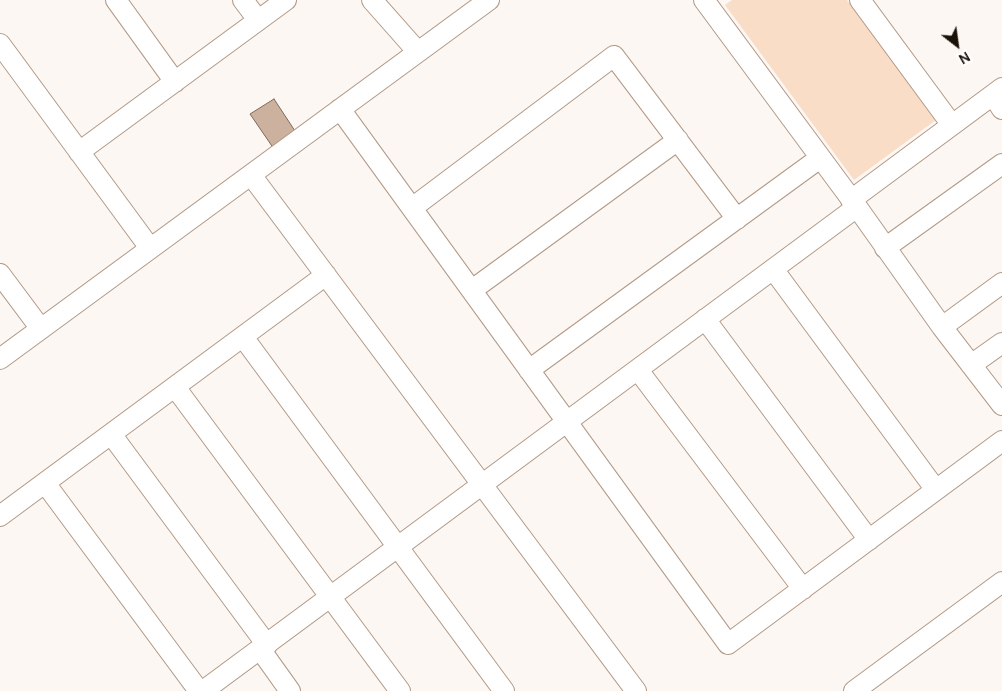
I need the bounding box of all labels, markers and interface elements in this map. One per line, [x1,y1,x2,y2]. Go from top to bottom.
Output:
north arrow [932,20,982,70]
text: N [956,48,974,69]

